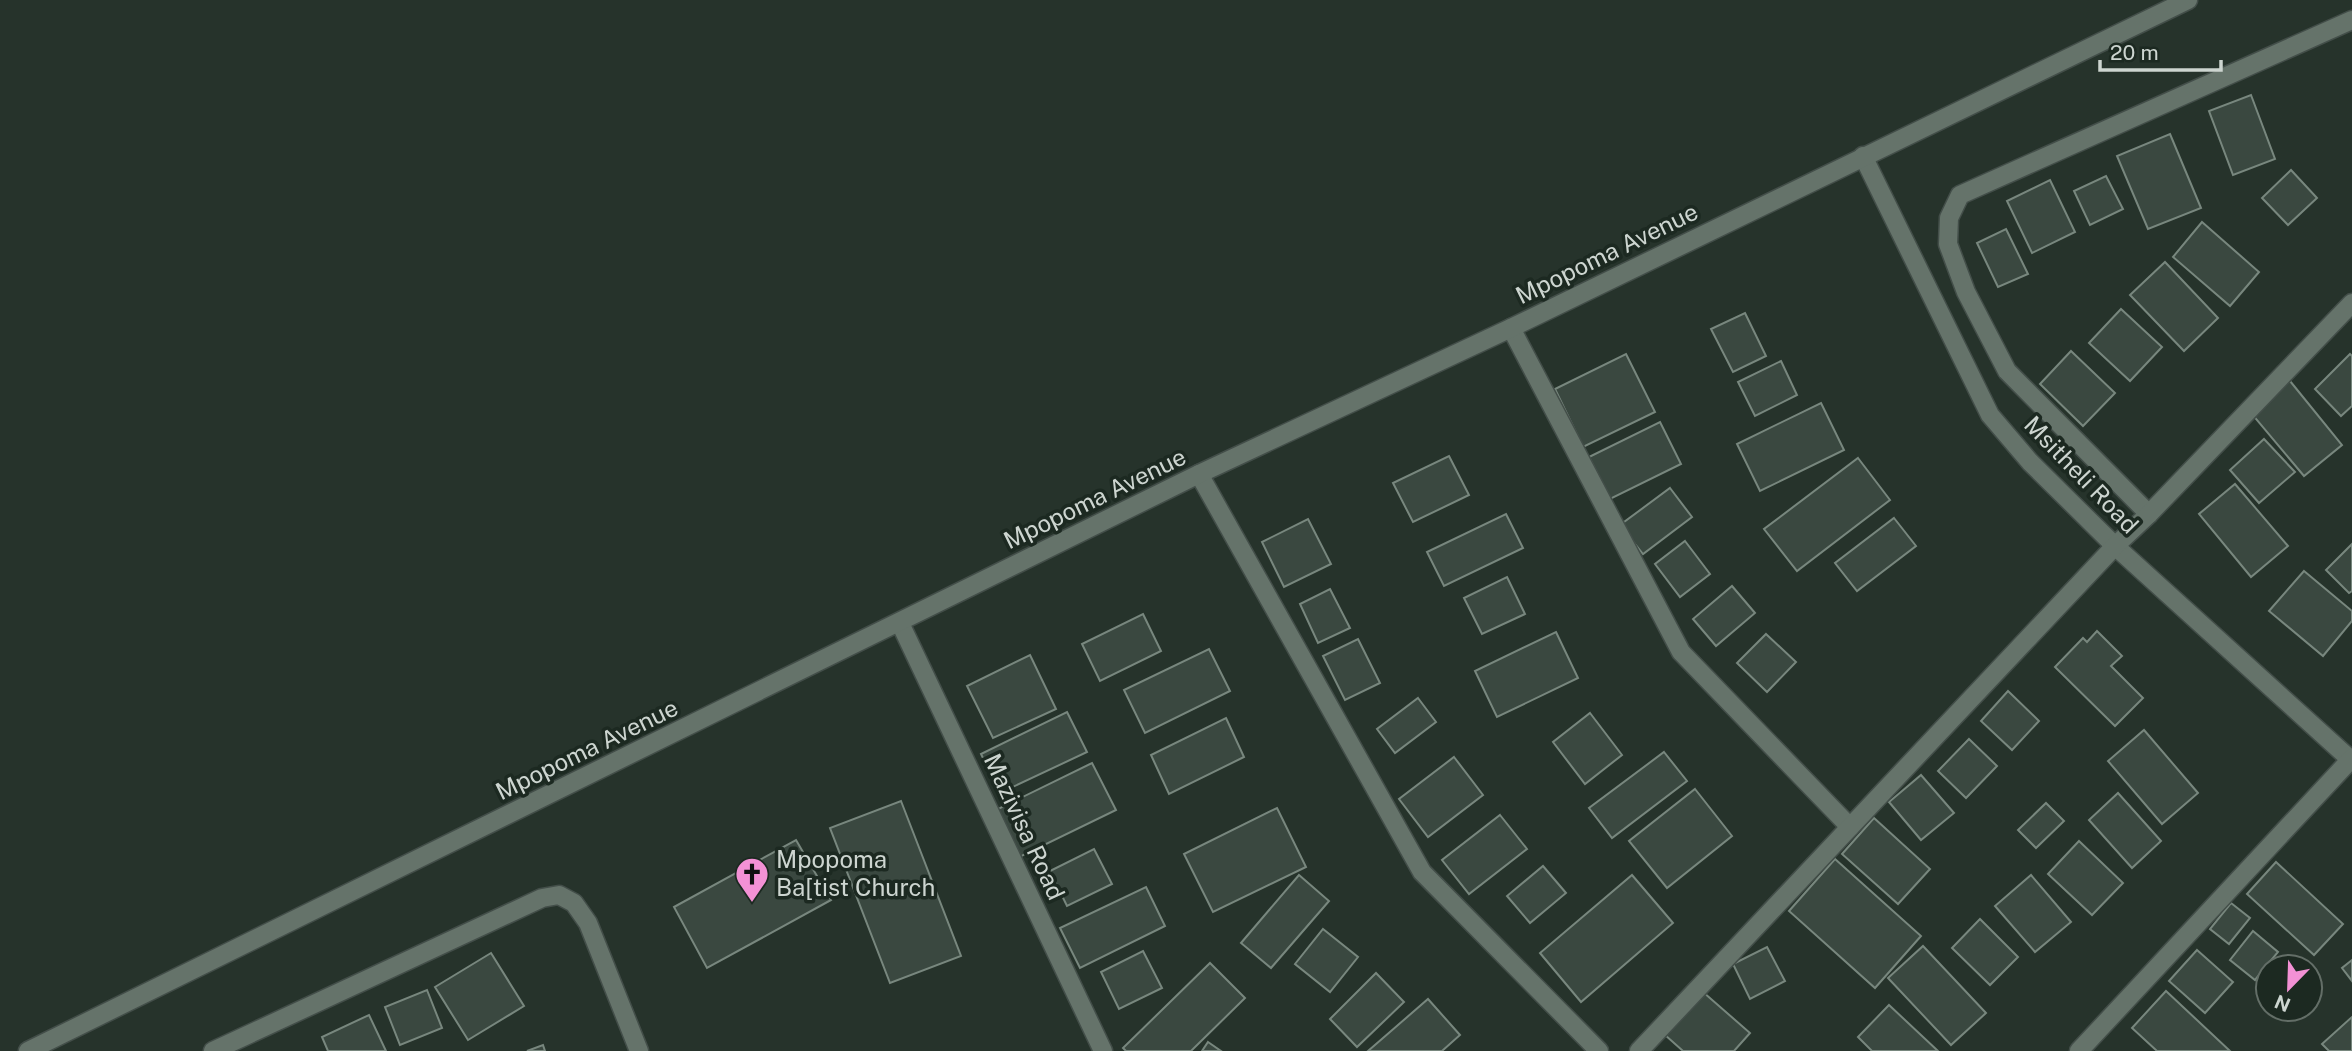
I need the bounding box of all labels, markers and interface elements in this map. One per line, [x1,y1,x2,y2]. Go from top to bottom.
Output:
scale bar [2100,28,2221,72]
text: 20 m [2110,40,2159,65]
street label: Mpopoma Avenue [1511,197,1702,309]
street label: Msitheli Road [2019,410,2145,539]
street label: Mpopoma Avenue [999,442,1190,554]
street label: Mpopoma Avenue [491,693,682,805]
street label: Mazivisa Road [979,749,1071,904]
place label: Mpopoma Ba[tist Church [776,845,935,901]
church icon: Mpopoma Ba[tist Church [733,855,771,904]
north arrow [2254,953,2324,1023]
text: N [2271,991,2293,1017]

